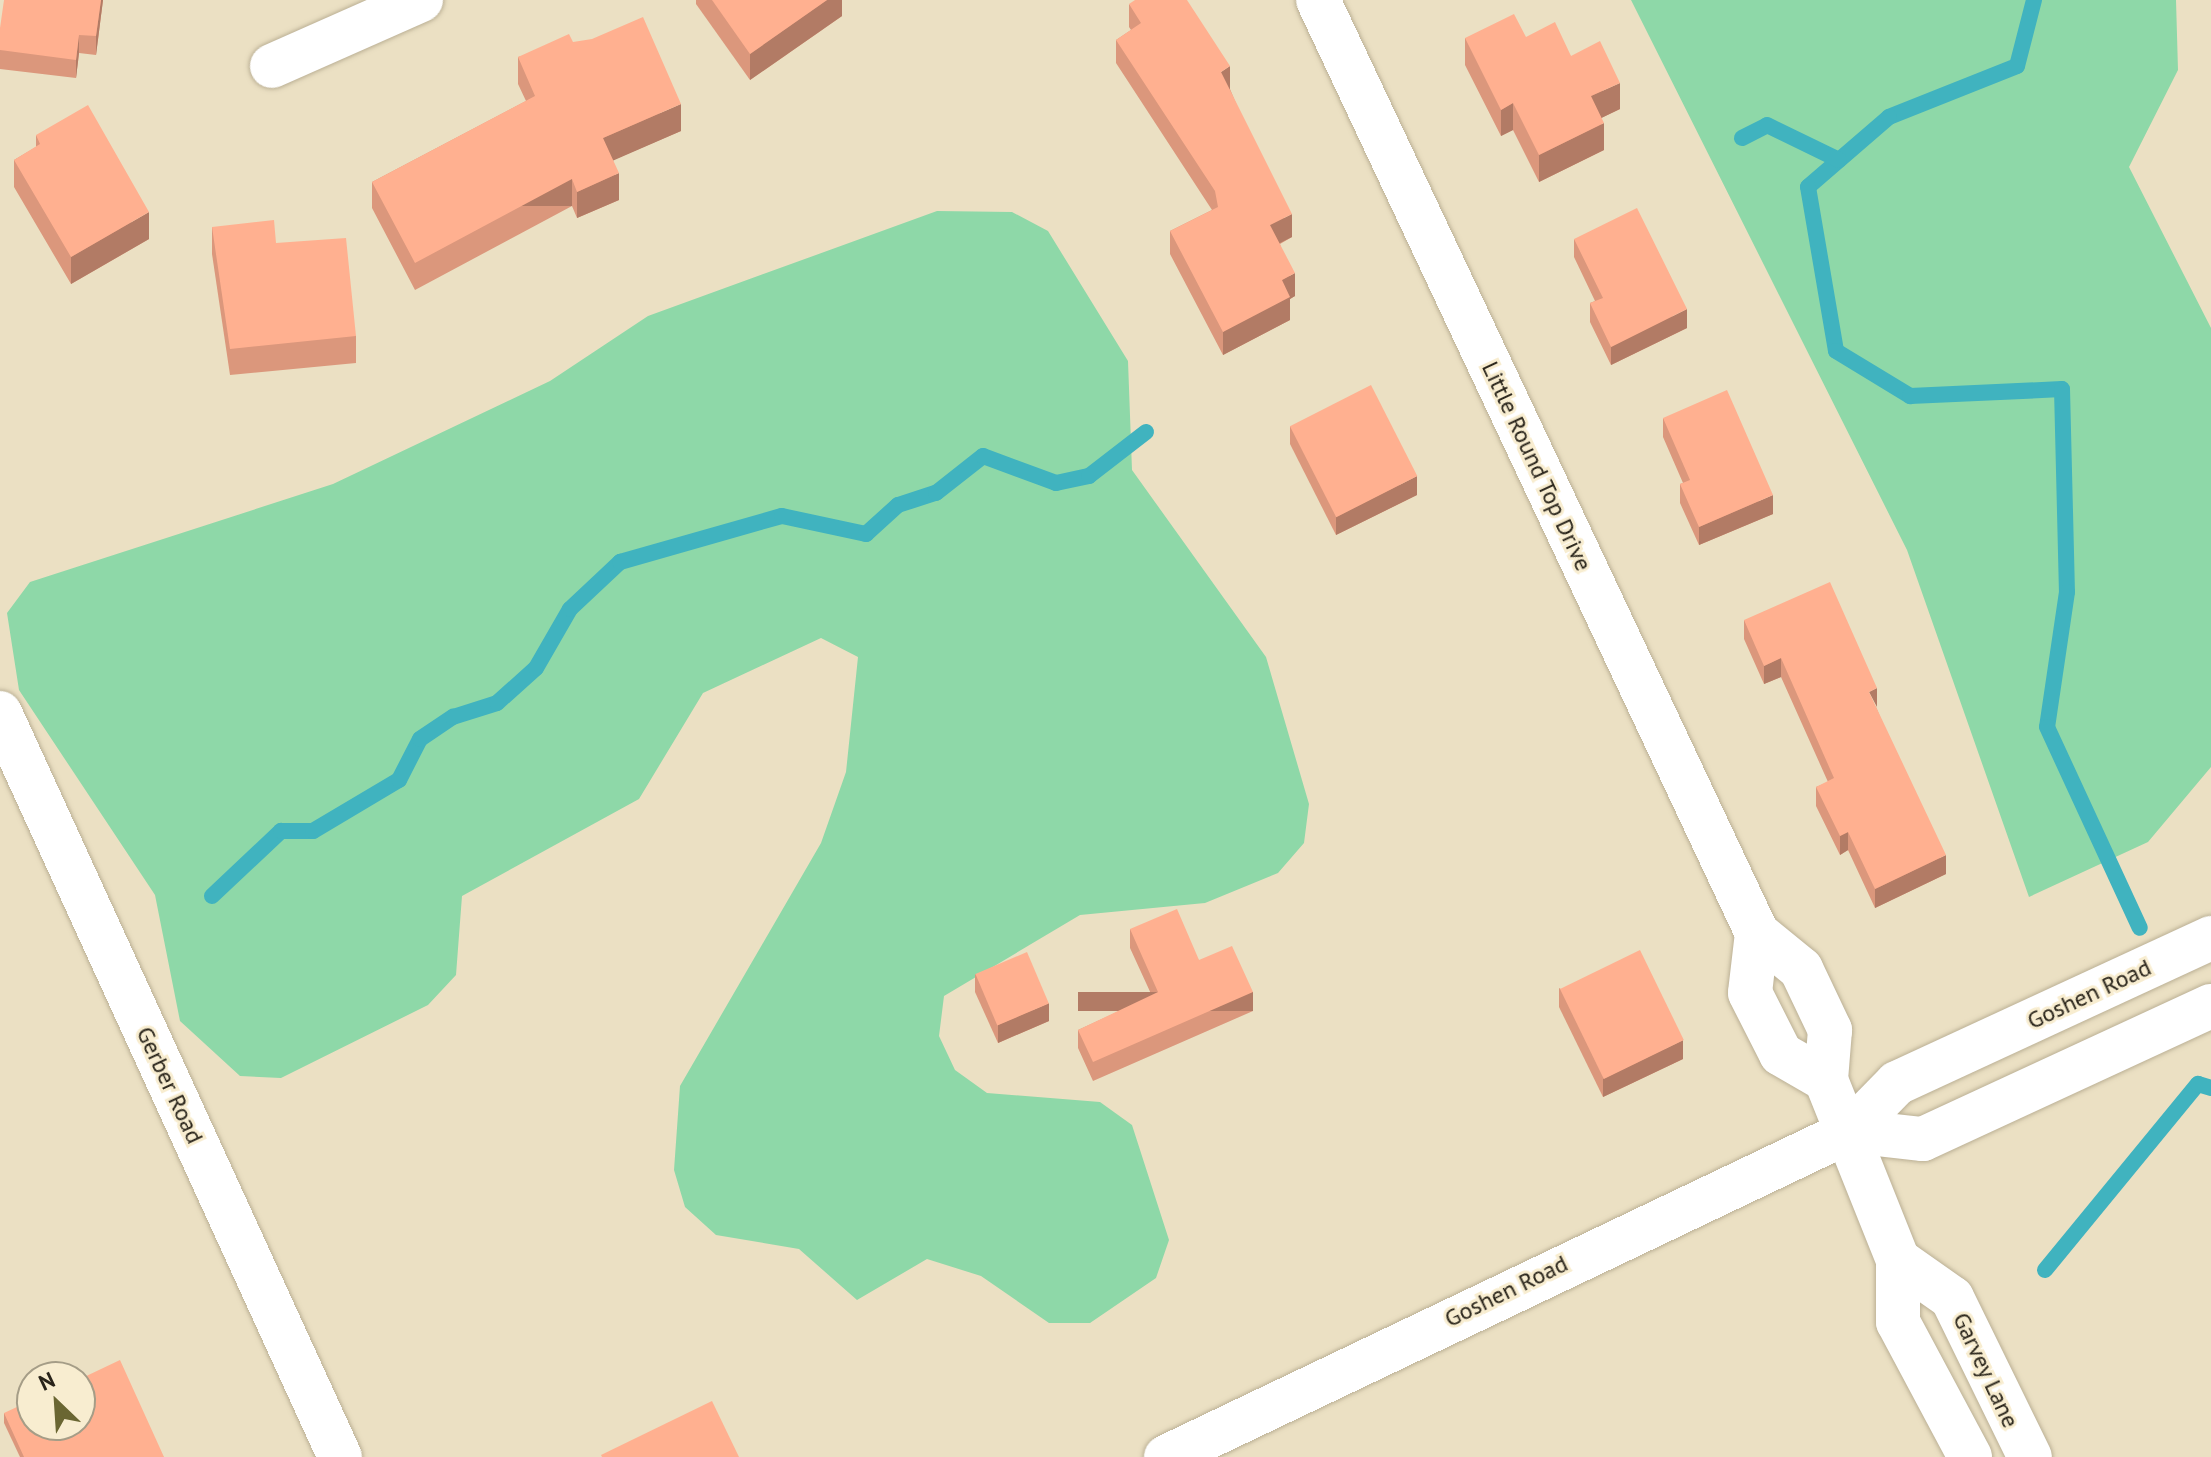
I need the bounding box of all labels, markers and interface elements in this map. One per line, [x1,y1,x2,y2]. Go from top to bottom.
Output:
street label: Little Round Top Drive [1476,356,1598,576]
street label: Goshen Road [2022,953,2156,1035]
street label: Gerber Road [130,1022,210,1148]
street label: Goshen Road [1440,1249,1572,1333]
street label: Garvey Lane [1947,1308,2025,1432]
north arrow [16,1361,96,1441]
text: N [34,1365,59,1397]

